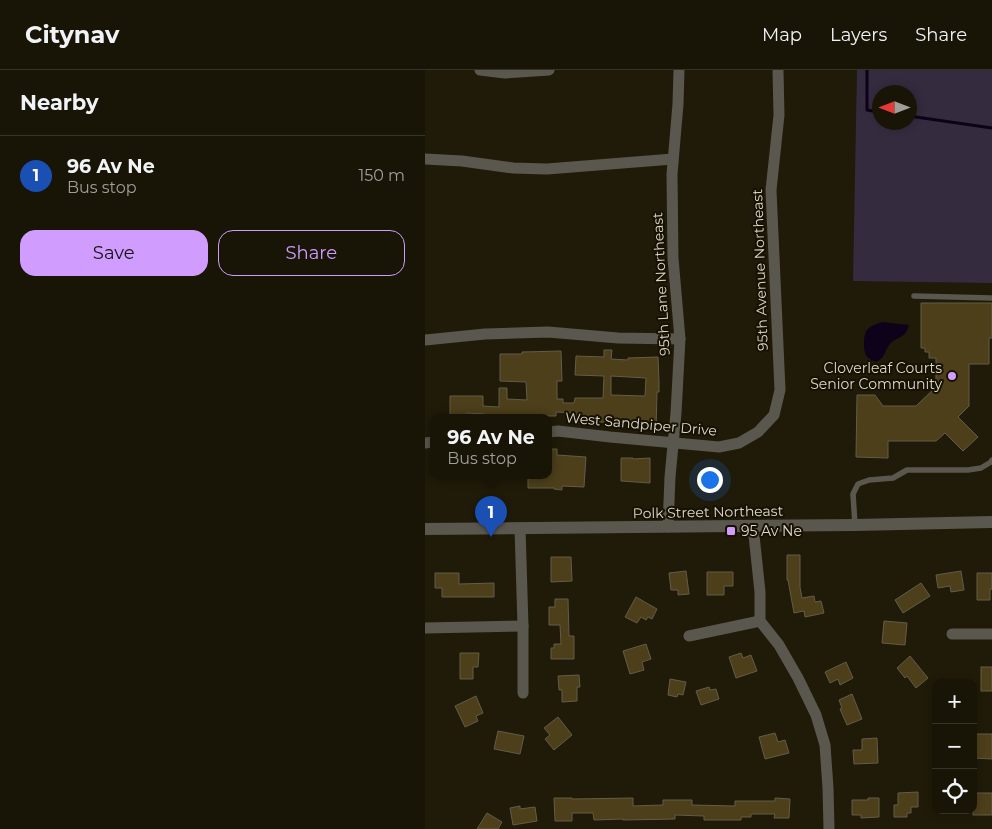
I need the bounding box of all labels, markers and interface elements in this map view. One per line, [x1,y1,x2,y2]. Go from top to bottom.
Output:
text: Citynav [25,20,119,49]
text: Map [762,24,802,46]
text: Layers [830,24,887,46]
text: Share [915,24,967,46]
north arrow [872,85,917,130]
text: Nearby [20,90,99,115]
text: 96 Av Ne [67,155,155,178]
text: 1 [33,166,39,185]
text: 150 m [358,166,405,185]
text: Bus stop [67,178,137,197]
street label: 95th Avenue Northeast [748,188,772,351]
street label: 95th Lane Northeast [648,212,674,356]
button: Save [20,230,208,276]
button: Share [218,230,405,276]
place label: Cloverleaf Courts Senior Community [810,359,942,393]
marker: Cloverleaf Courts Senior Community [946,370,958,382]
street label: West Sandpiper Drive [564,408,718,440]
popup [430,414,552,479]
text: 96 Av Ne [447,426,535,449]
text: Bus stop [447,449,517,468]
your location [697,467,723,493]
pin: 1 [475,496,507,537]
street label: Polk Street Northeast [633,502,784,522]
place label: 95 Av Ne [741,522,802,540]
marker: 95 Av Ne [725,525,737,537]
map controls [932,679,977,814]
button: + [932,679,977,724]
button: − [932,724,977,769]
button: locate [932,769,977,814]

